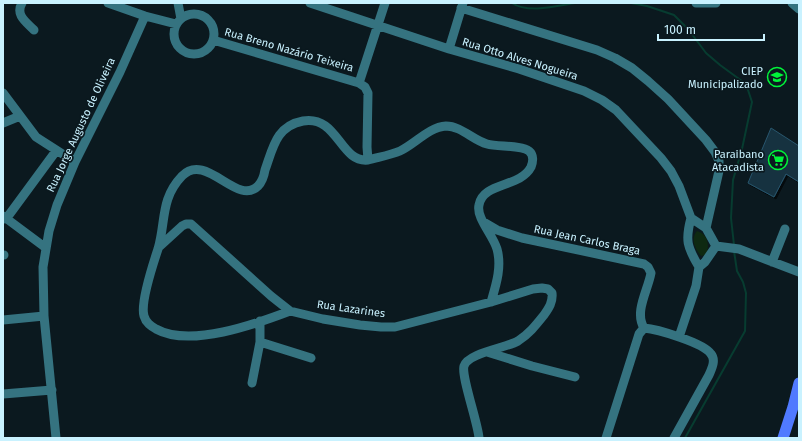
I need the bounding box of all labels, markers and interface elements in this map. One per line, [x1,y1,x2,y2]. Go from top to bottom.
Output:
scale bar [658,16,764,42]
text: 100 m [664,23,696,37]
street label: Rua Breno Nazário Teixeira [223,25,355,75]
street label: Rua Otto Alves Nogueira [461,35,579,83]
street label: Rua Jorge Augusto de Oliveira [44,56,118,194]
place label: CIEP Municipalizado [688,65,764,91]
school or university icon: CIEP Municipalizado [766,66,788,88]
place label: Paraibano Atacadista [712,148,764,174]
supermarket icon: Paraibano Atacadista [767,149,789,171]
street label: Rua Jean Carlos Braga [533,222,641,258]
street label: Rua Lazarines [316,298,386,320]

